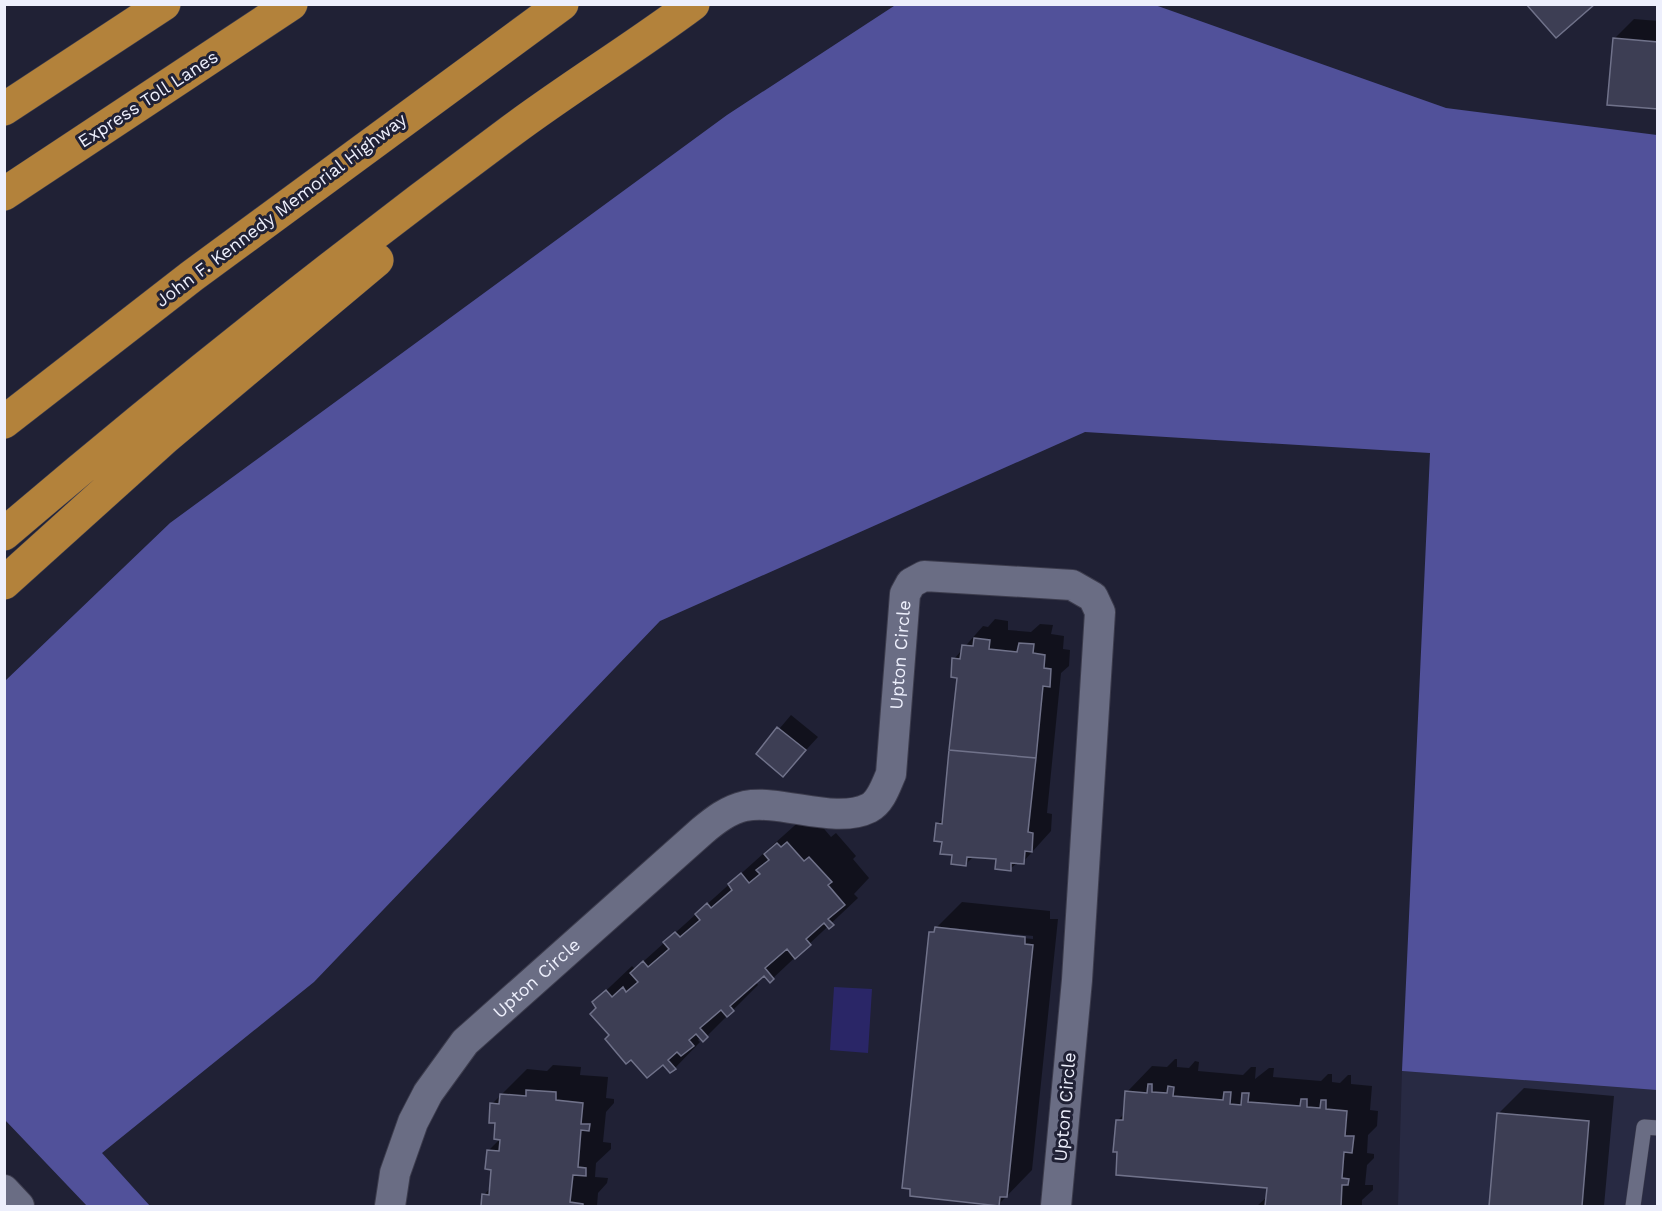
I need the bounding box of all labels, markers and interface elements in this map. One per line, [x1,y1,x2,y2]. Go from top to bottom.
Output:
street label: Express Toll Lanes [74,45,222,152]
street label: John F. Kennedy Memorial Highway [151,108,411,311]
street label: Upton Circle [885,599,914,710]
street label: Upton Circle [488,934,584,1022]
street label: Upton Circle [1049,1051,1080,1162]

